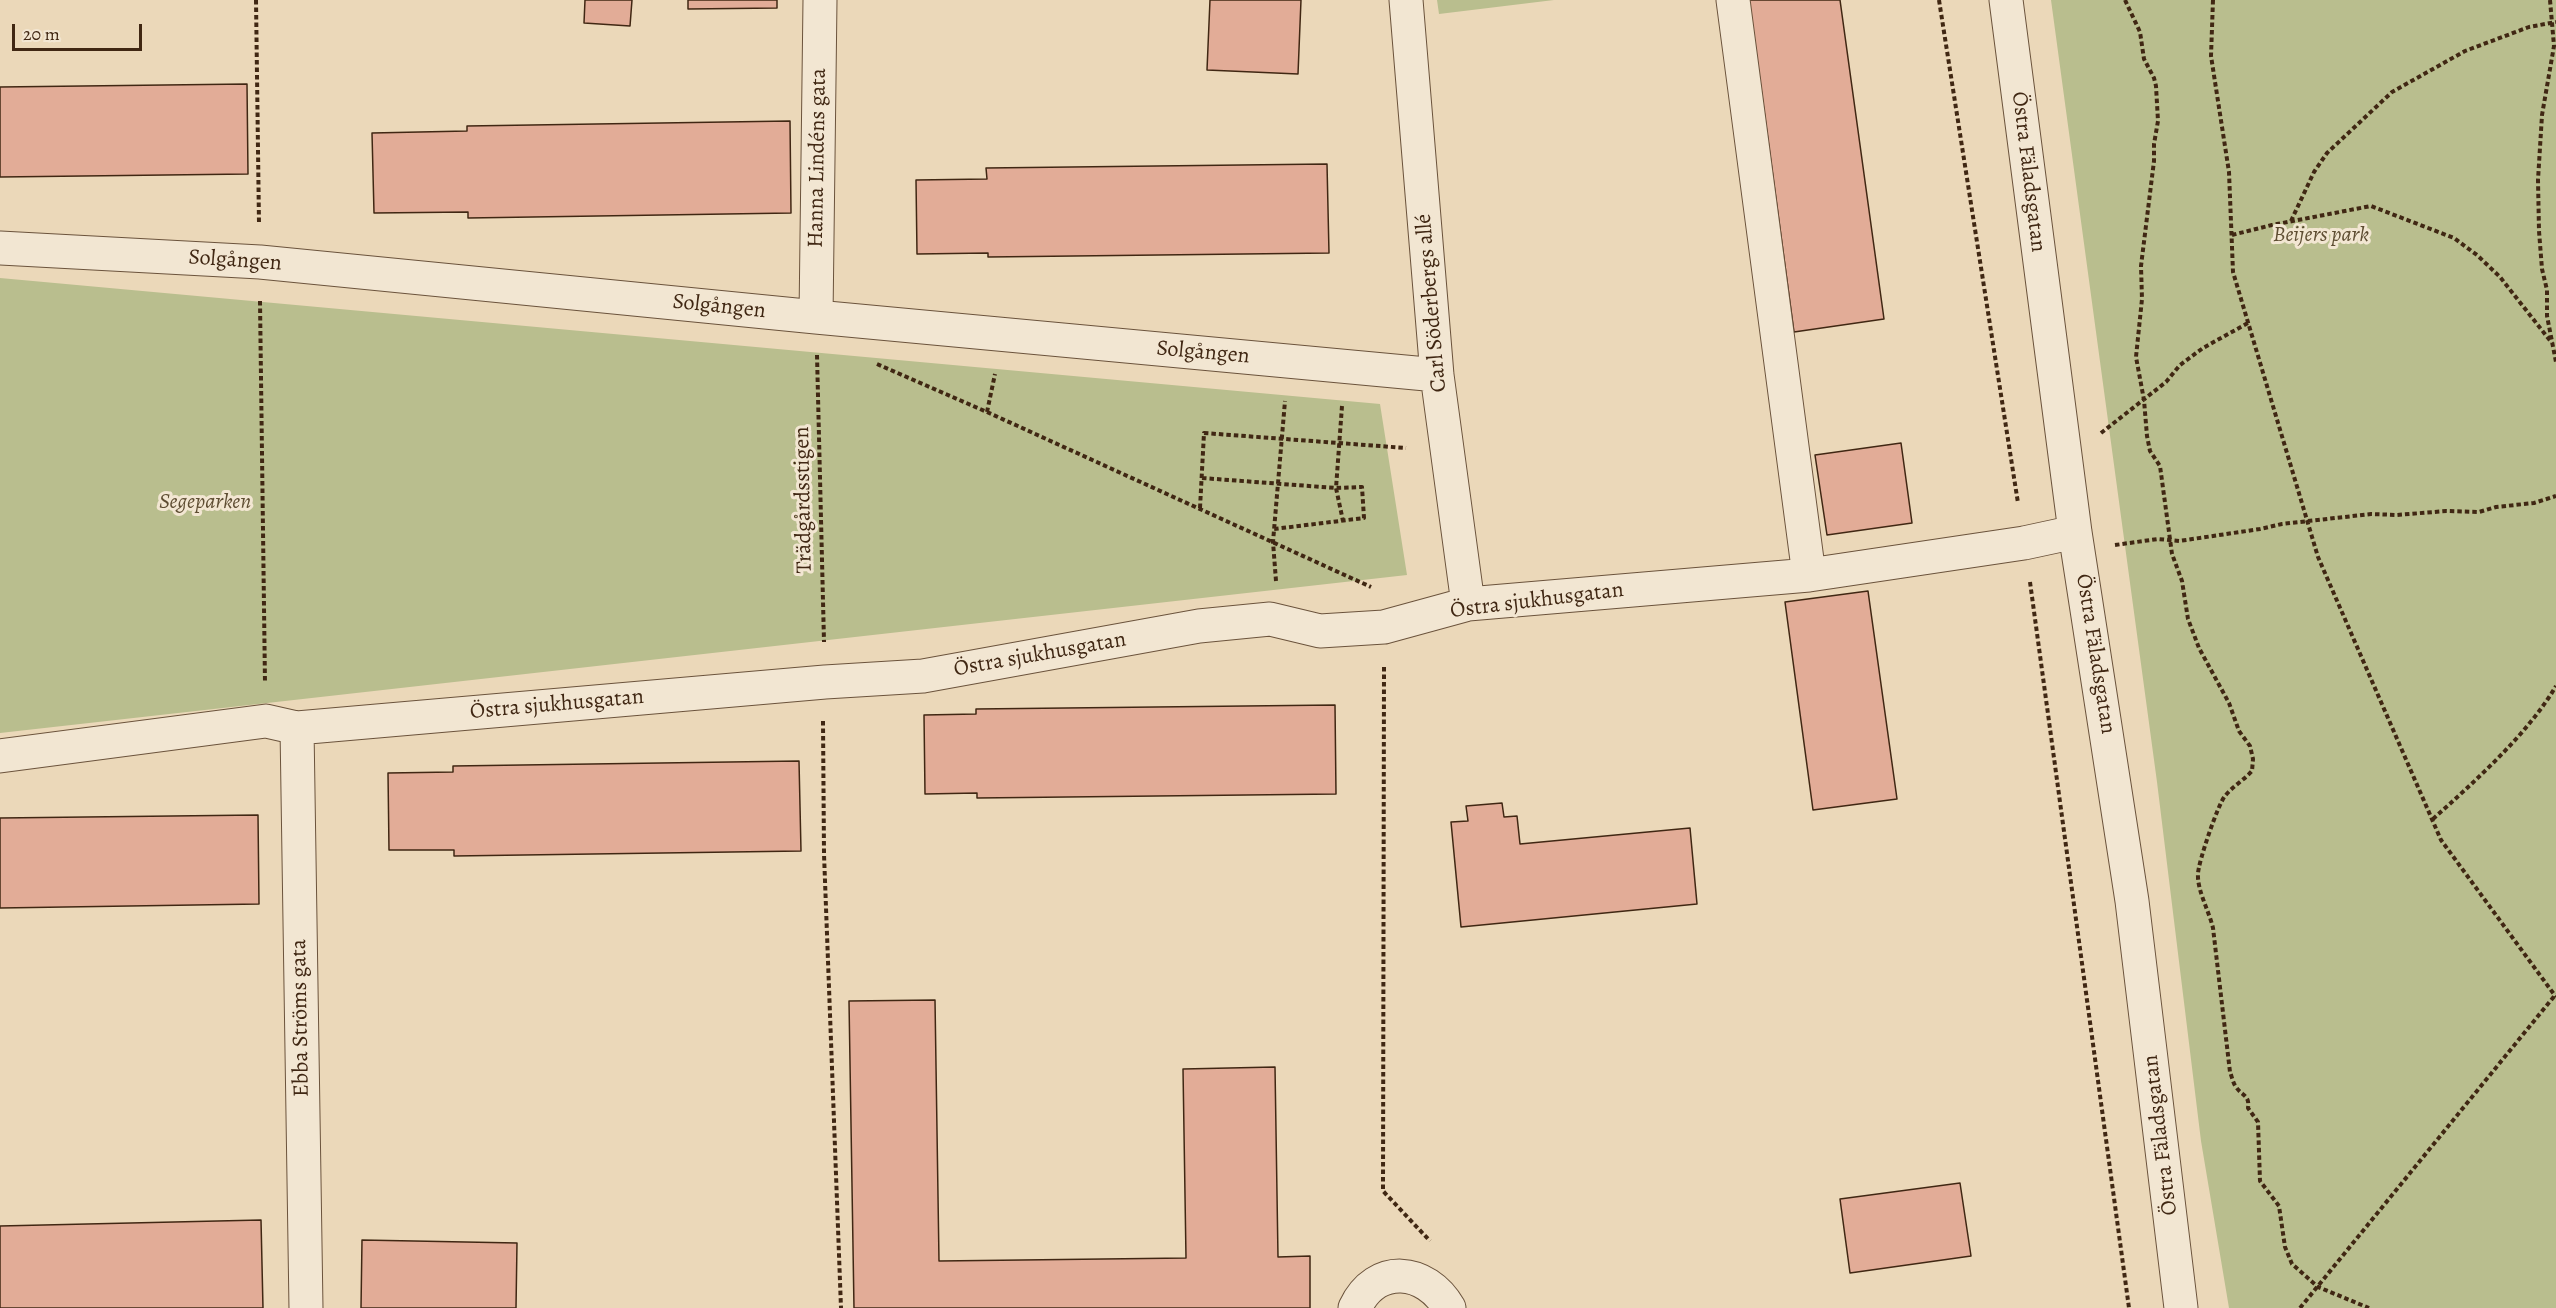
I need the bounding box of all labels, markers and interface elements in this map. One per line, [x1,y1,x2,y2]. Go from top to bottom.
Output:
scale bar [15,12,146,50]
text: 20 m [23,22,60,46]
street label: Hanna Lindéns gata [803,68,833,248]
street label: Östra Fäladsgatan [2005,90,2051,254]
street label: Carl Söderbergs allé [1411,213,1453,393]
park label: Beijers park [2273,223,2369,249]
street label: Solgången [187,245,283,277]
street label: Solgången [671,289,767,325]
street label: Solgången [1155,336,1251,370]
street label: Trädgårdsstigen [790,426,818,574]
park label: Segeparken [159,490,251,516]
street label: Östra Fäladsgatan [2069,572,2121,736]
street label: Östra sjukhusgatan [1449,577,1625,625]
street label: Östra sjukhusgatan [952,627,1128,683]
street label: Östra sjukhusgatan [469,684,645,726]
street label: Ebba Ströms gata [286,939,316,1097]
street label: Östra Fäladsgatan [2138,1053,2184,1217]

